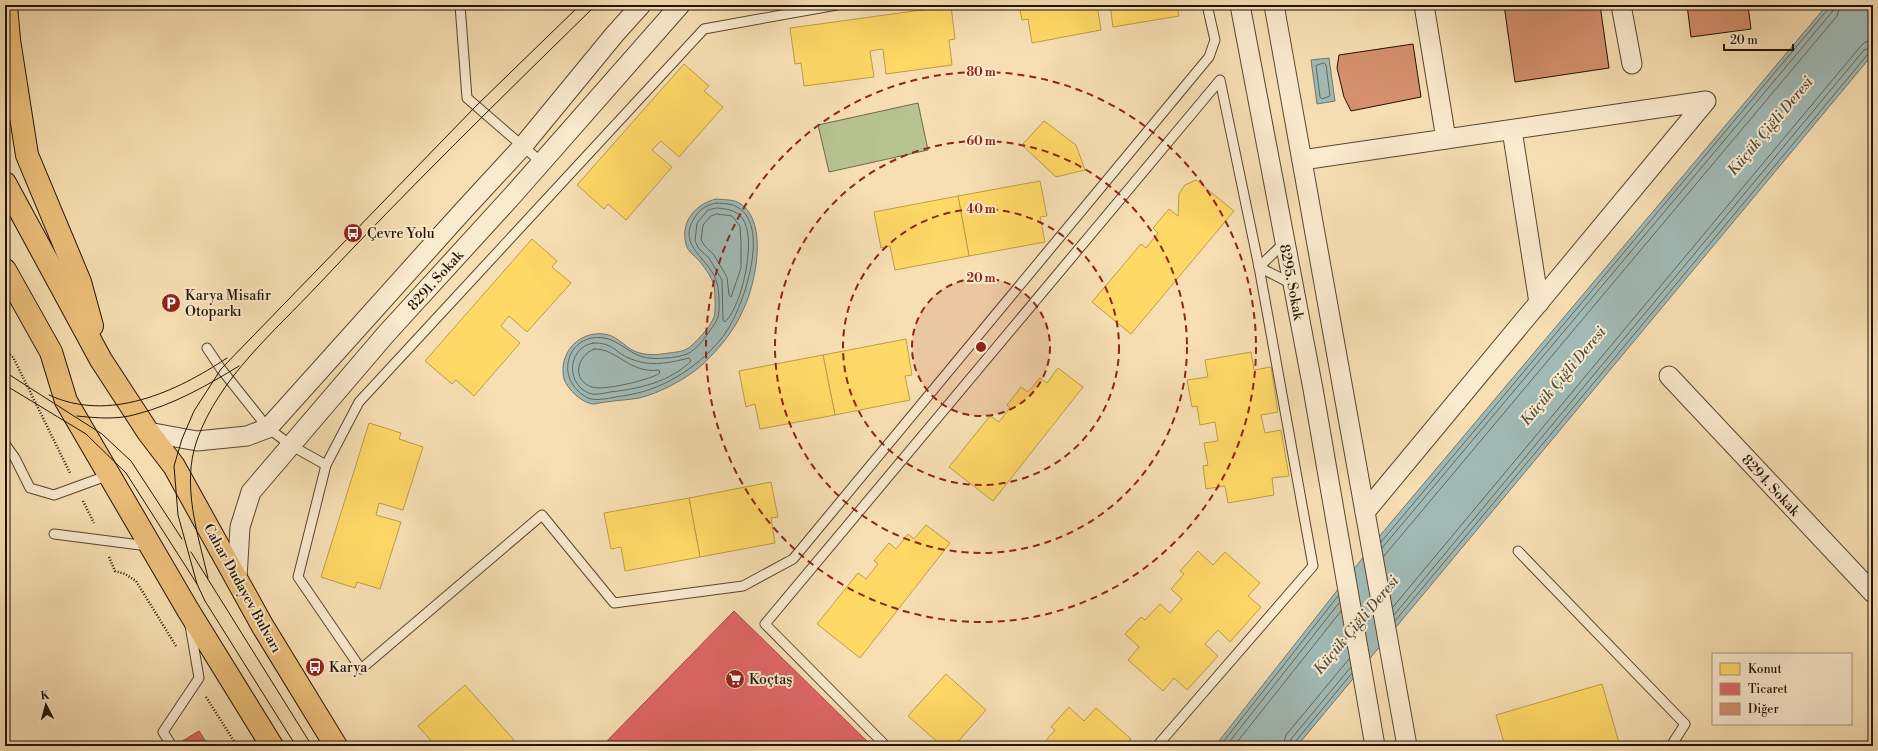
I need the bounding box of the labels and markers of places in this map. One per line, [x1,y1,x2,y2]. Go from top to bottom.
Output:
bus stop icon: Çevre Yolu [342,222,364,244]
place label: Çevre Yolu [367,225,435,243]
place label: Karya Misafir Otoparkı [185,287,271,321]
parking icon: Karya Misafir Otoparkı [160,292,182,314]
centre of rings [974,340,988,354]
bus stop icon: Karya [304,656,326,678]
place label: Karya [329,659,368,677]
supermarket icon: Koçtaş [724,668,746,690]
place label: Koçtaş [749,671,792,689]

